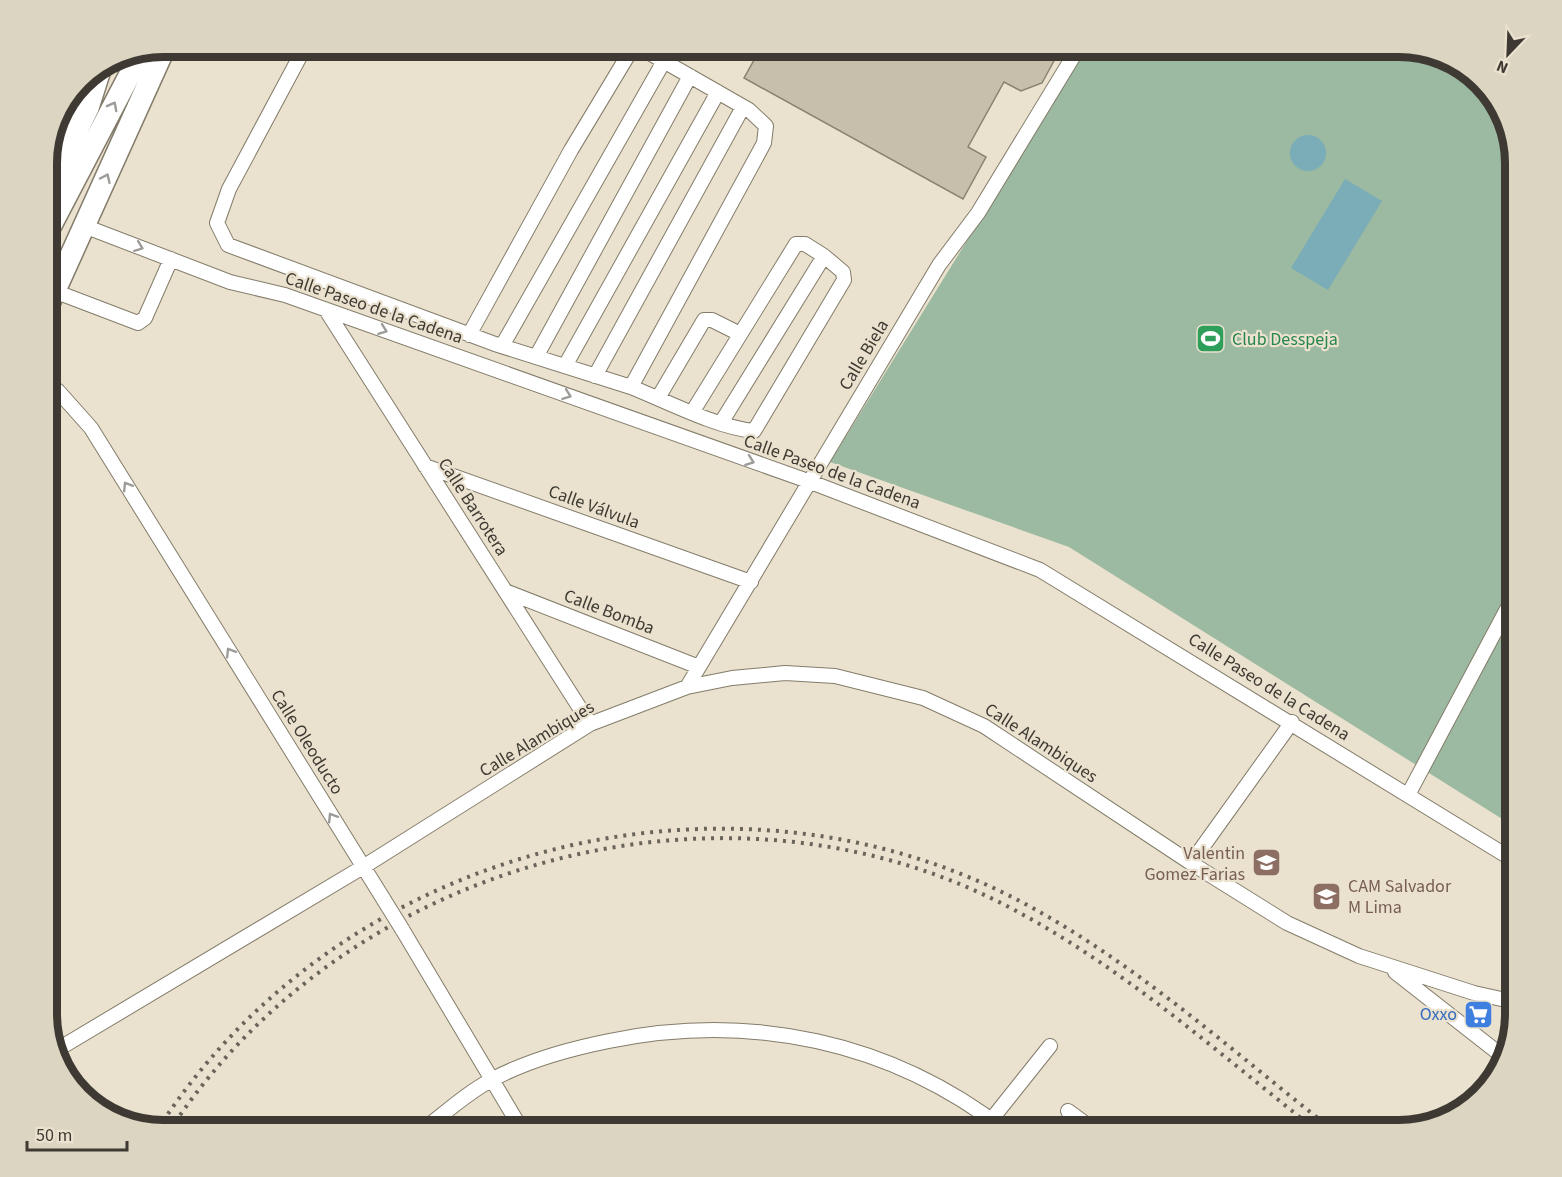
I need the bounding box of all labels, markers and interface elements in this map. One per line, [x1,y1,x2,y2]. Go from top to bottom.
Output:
north arrow [1478,24,1538,84]
text: N [1493,55,1512,79]
one-way arrow [106,102,117,113]
one-way arrow [99,174,111,185]
one-way arrow [133,240,144,252]
street label: Calle Paseo de la Cadena [282,266,466,350]
street label: Calle Biela [833,315,895,395]
one-way arrow [377,322,388,335]
sports icon: Club Desspeja [1195,323,1227,355]
place label: Club Desspeja [1232,327,1338,352]
one-way arrow [561,388,571,401]
street label: Calle Paseo de la Cadena [740,428,924,516]
street label: Calle Barrotera [432,453,514,561]
one-way arrow [744,453,755,466]
street label: Calle Válvula [545,479,643,535]
one-way arrow [123,482,134,493]
street label: Calle Bomba [560,583,658,641]
street label: Calle Paseo de la Cadena [1183,627,1355,747]
one-way arrow [225,648,237,658]
street label: Calle Oleoducto [265,685,349,799]
street label: Calle Alambiques [475,695,599,783]
street label: Calle Alambiques [980,697,1102,789]
one-way arrow [329,813,340,824]
place label: Valentin Gomez Farias [1144,841,1245,887]
school or university icon: Valentin Gomez Farias [1250,847,1282,879]
place label: CAM Salvador M Lima [1348,874,1452,920]
school or university icon: CAM Salvador M Lima [1311,880,1343,912]
supermarket icon: Oxxo [1462,998,1494,1030]
place label: Oxxo [1420,1002,1457,1027]
scale bar [27,1114,128,1152]
text: 50 m [36,1123,72,1148]

